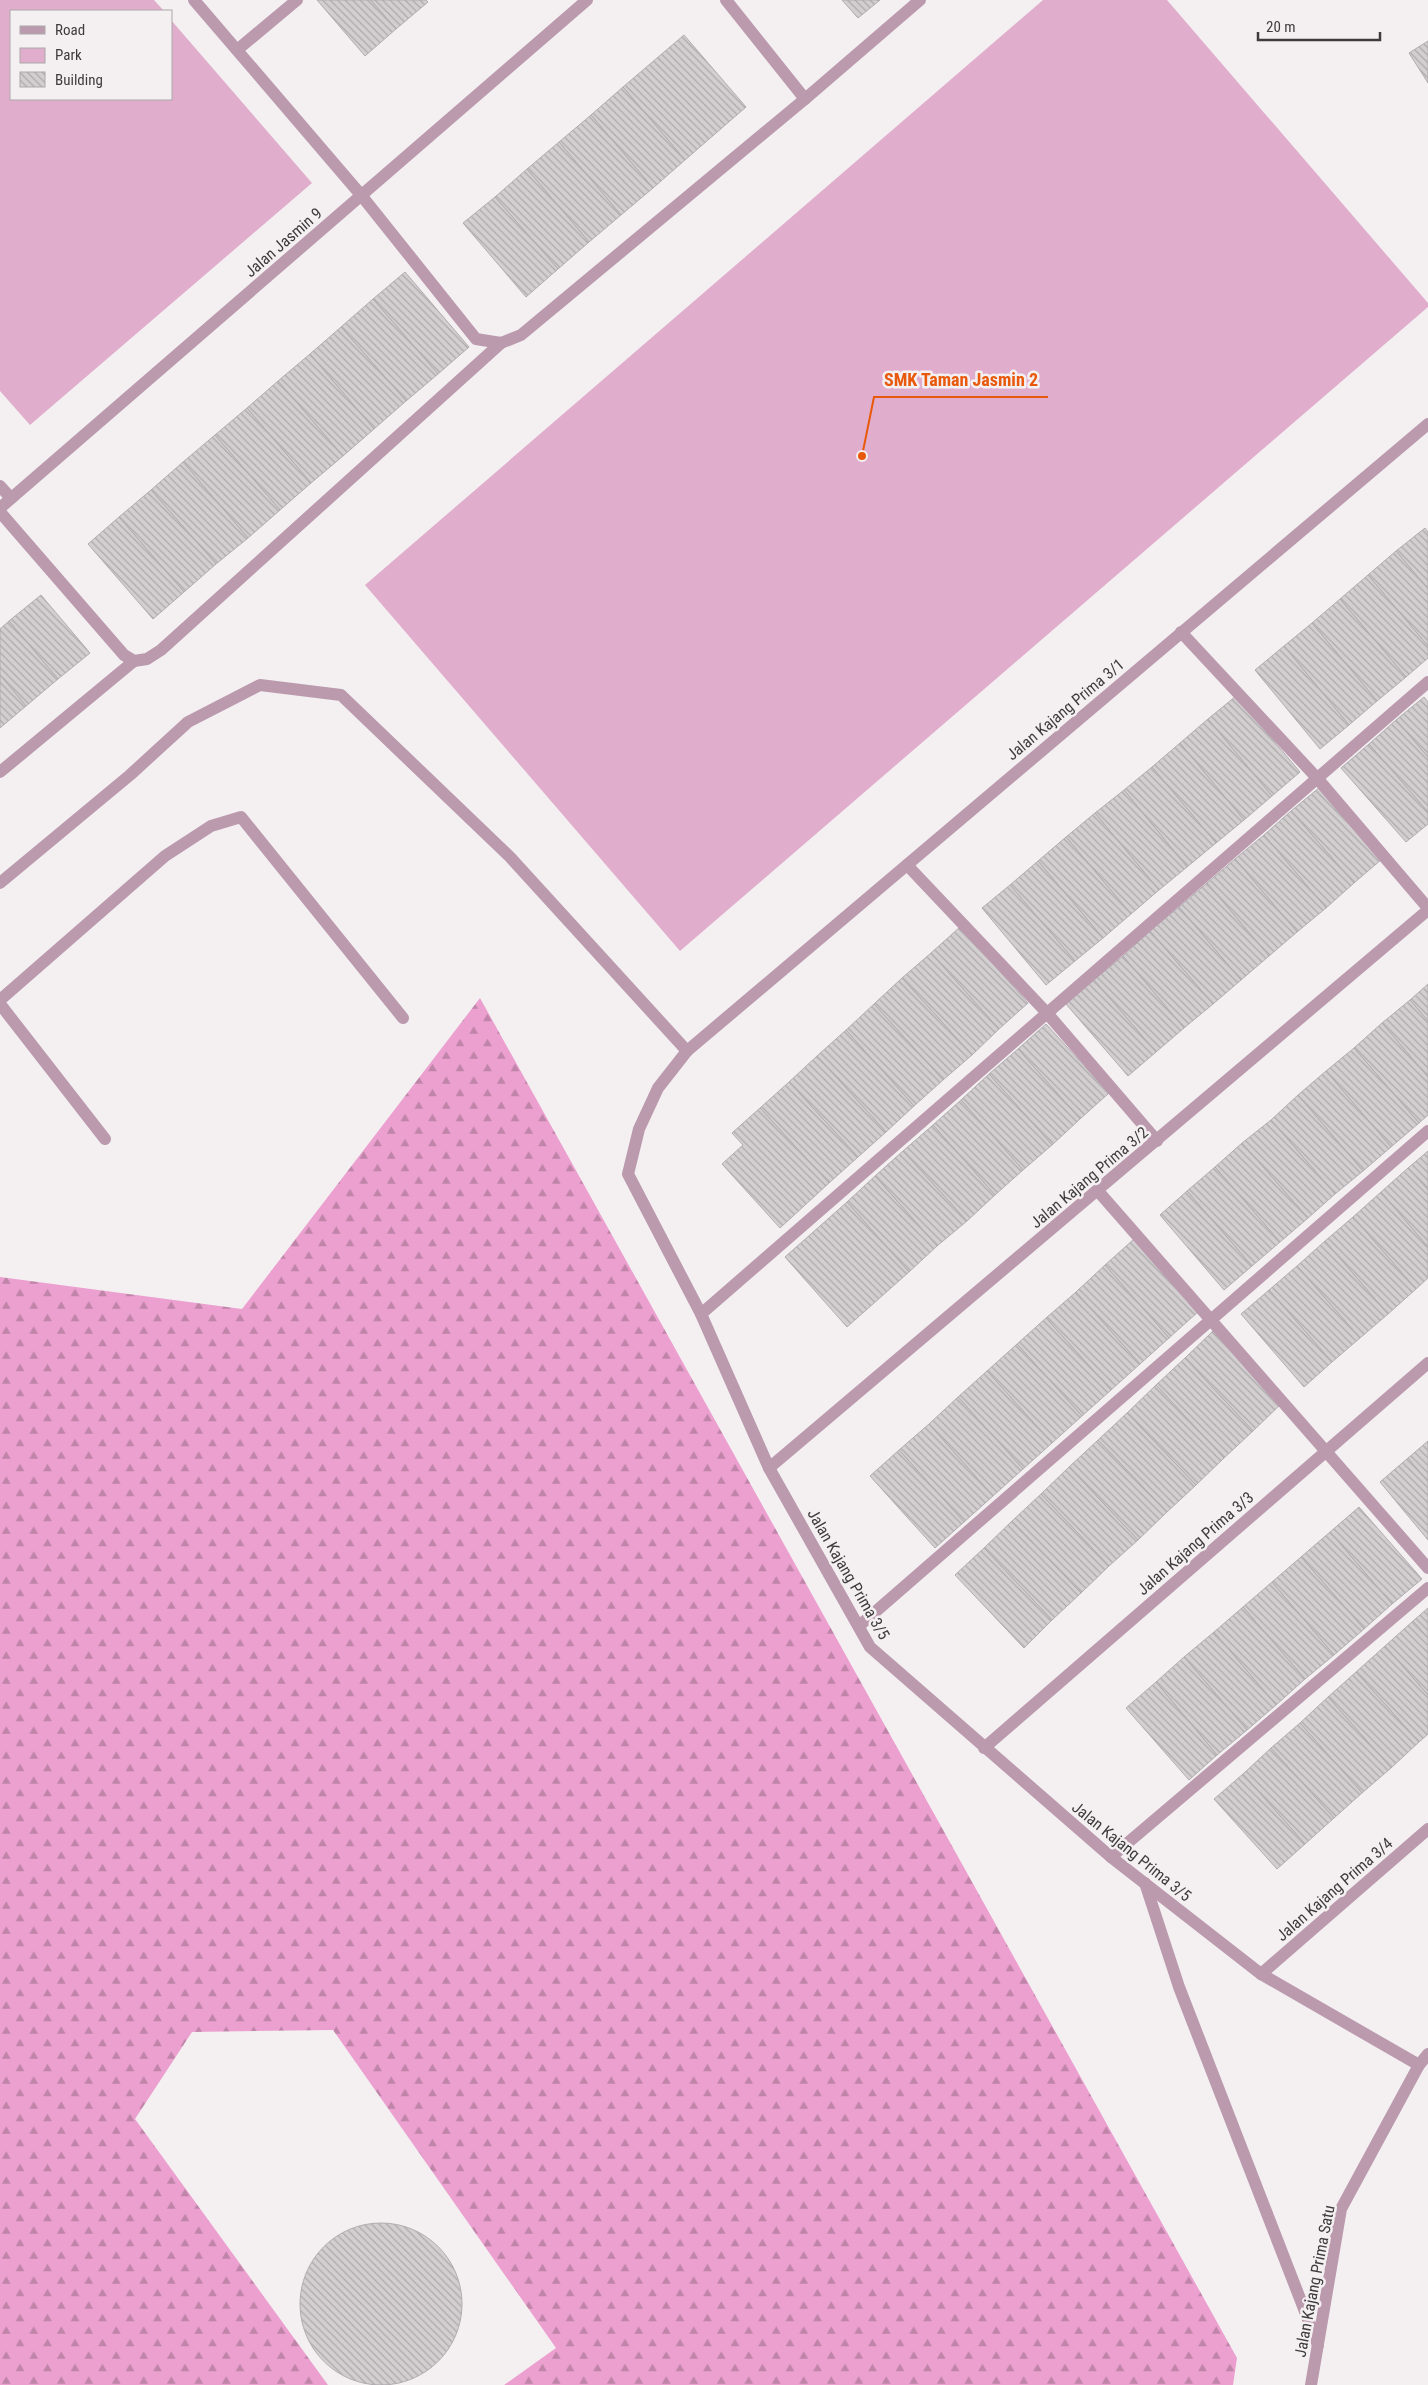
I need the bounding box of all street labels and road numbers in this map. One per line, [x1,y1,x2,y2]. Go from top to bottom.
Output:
street label: Jalan Jasmin 9 [241,204,326,281]
street label: Jalan Kajang Prima 3/1 [1003,655,1128,764]
street label: Jalan Kajang Prima 3/2 [1027,1123,1152,1232]
street label: Jalan Kajang Prima 3/3 [1133,1488,1257,1599]
street label: Jalan Kajang Prima 3/5 [803,1506,894,1643]
street label: Jalan Kajang Prima 3/5 [1068,1798,1195,1905]
street label: Jalan Kajang Prima 3/4 [1272,1834,1396,1945]
street label: Jalan Kajang Prima Satu [1290,2204,1339,2359]

